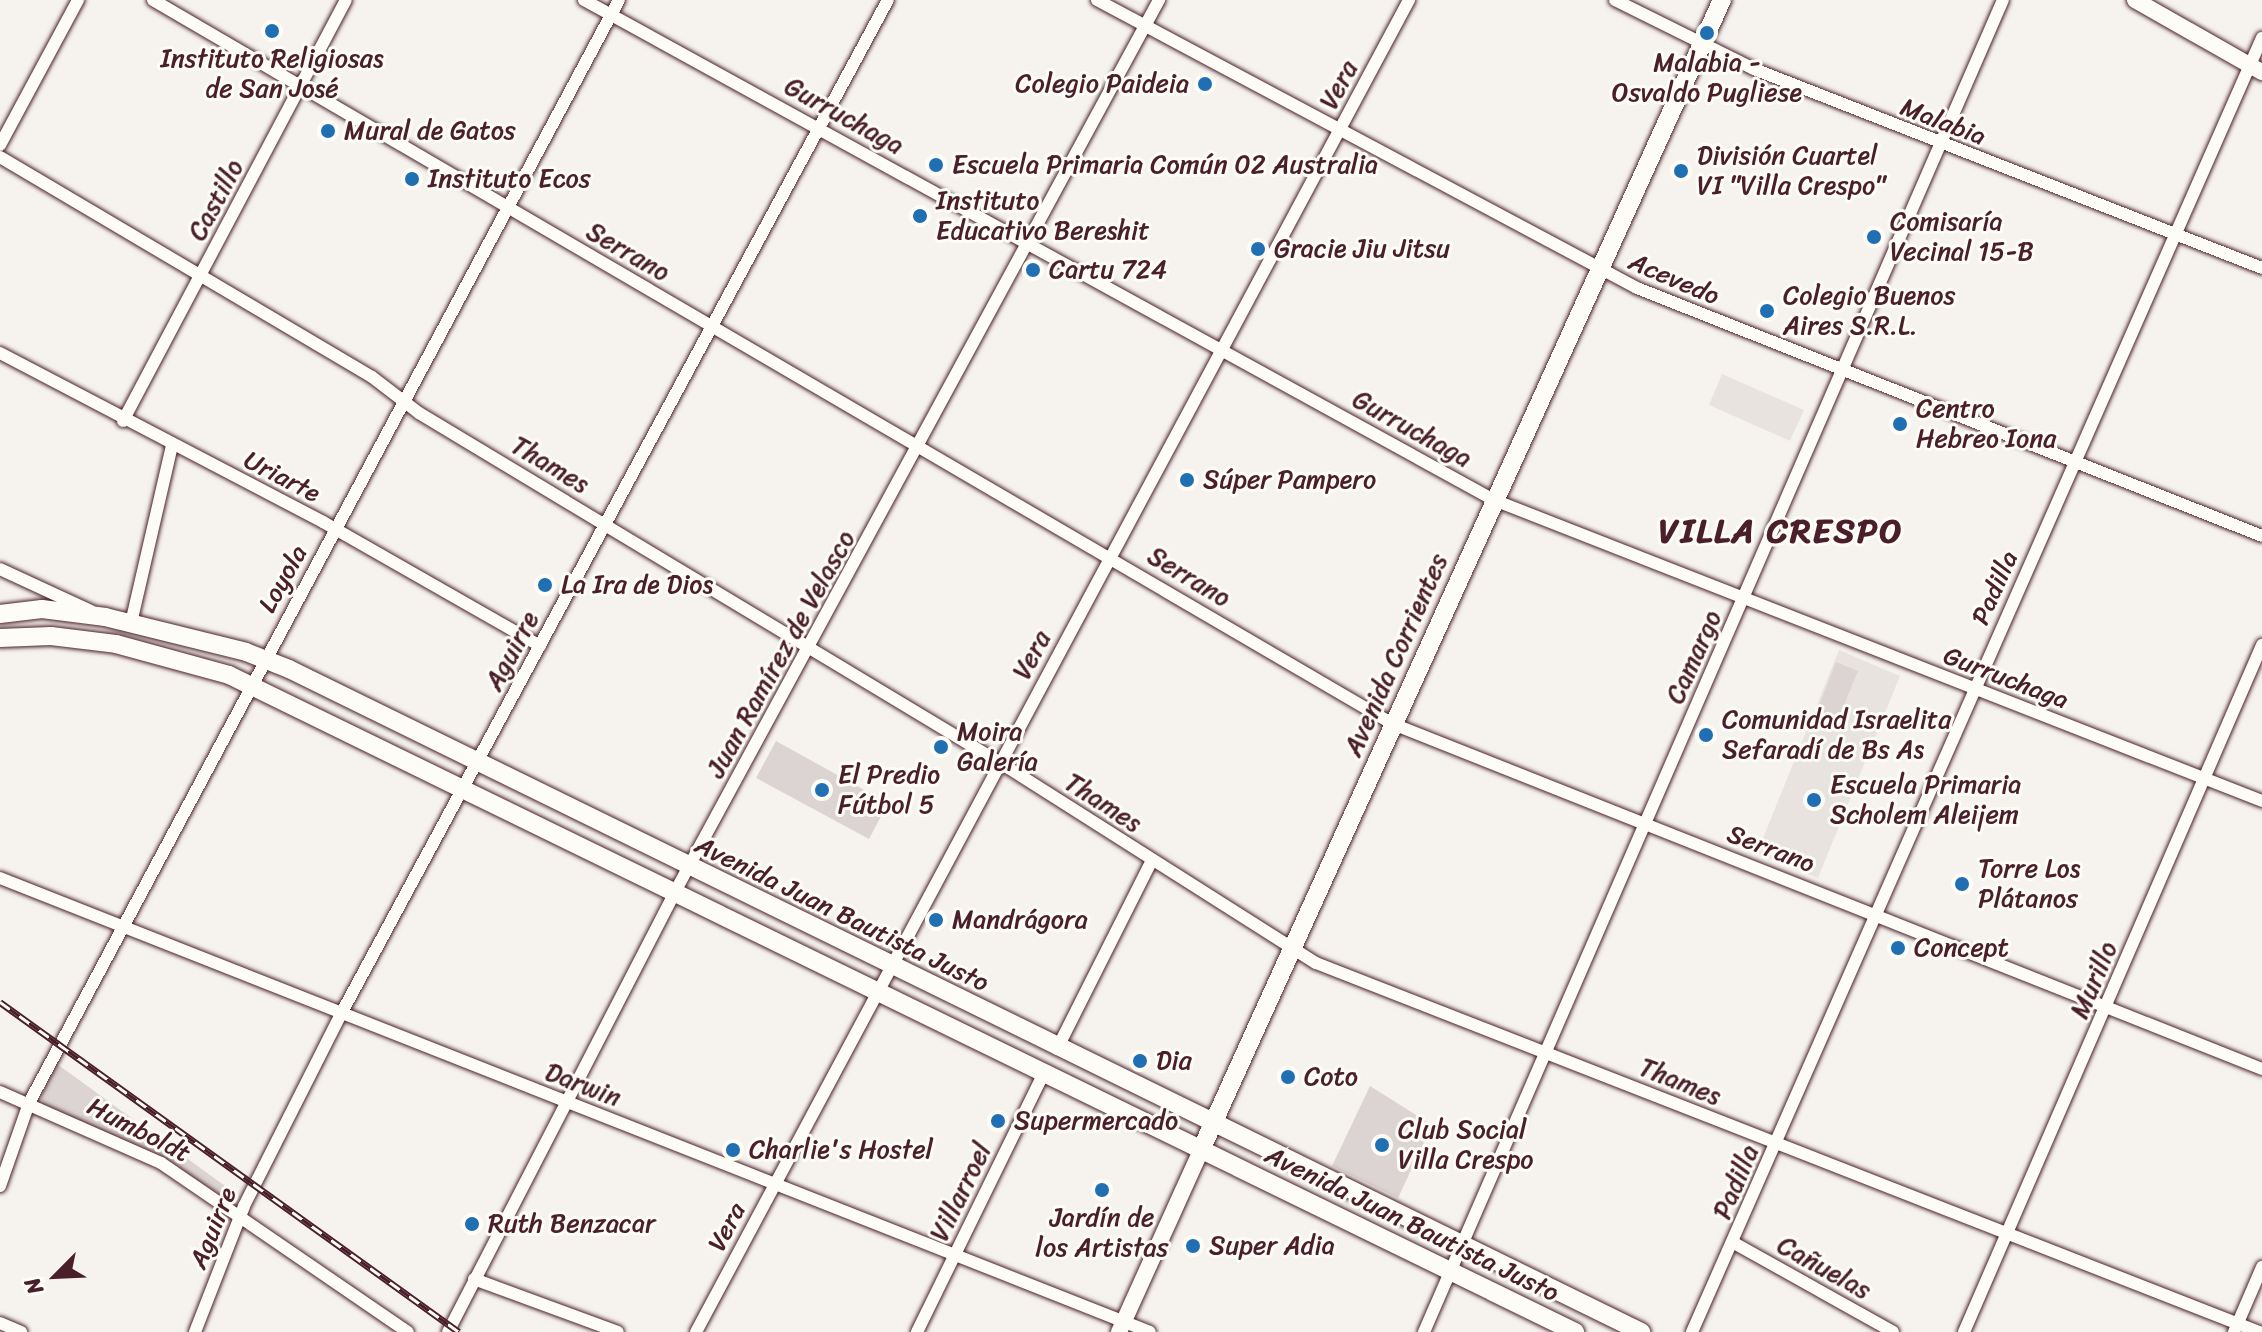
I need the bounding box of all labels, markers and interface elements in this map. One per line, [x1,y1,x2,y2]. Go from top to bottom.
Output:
marker: Instituto Religiosas de San José [263,22,281,40]
marker: Malabia - Osvaldo Pugliese [1696,22,1718,44]
place label: Instituto Religiosas de San José [160,43,384,104]
place label: Malabia - Osvaldo Pugliese [1612,47,1802,108]
street label: Vera [1313,55,1365,115]
place label: Colegio Paideia [1016,68,1189,100]
street label: Gurruchaga [779,71,909,161]
marker: Colegio Paideia [1196,75,1214,93]
street label: Malabia [1896,92,1990,152]
place label: Mural de Gatos [344,115,517,147]
marker: Mural de Gatos [319,122,337,140]
place label: División Cuartel VI "Villa Crespo" [1697,140,1887,202]
place label: Escuela Primaria Común 02 Australia [952,149,1378,181]
street label: Castillo [182,154,250,246]
marker: Escuela Primaria Común 02 Australia [927,156,945,174]
marker: División Cuartel VI "Villa Crespo" [1672,162,1690,180]
place label: Instituto Ecos [428,163,591,195]
marker: Instituto Ecos [403,170,421,188]
place label: Instituto Educativo Bereshit [936,185,1152,246]
place label: Comisaría Vecinal 15-B [1890,206,2034,268]
marker: Instituto Educativo Bereshit [911,207,929,225]
street label: Serrano [581,216,675,288]
marker: Comisaría Vecinal 15-B [1865,228,1883,246]
place label: Gracie Jiu Jitsu [1274,233,1450,265]
marker: Gracie Jiu Jitsu [1249,240,1267,258]
street label: Acevedo [1624,246,1724,312]
place label: Cartu 724 [1049,254,1167,286]
marker: Cartu 724 [1024,261,1042,279]
place label: Colegio Buenos Aires S.R.L. [1783,280,1956,342]
marker: Colegio Buenos Aires S.R.L. [1758,302,1776,320]
street label: Gurruchaga [1347,384,1477,474]
place label: Centro Hebreo Iona [1916,393,2056,454]
marker: Centro Hebreo Iona [1891,415,1909,433]
street label: Thames [505,430,595,500]
street label: Uriarte [238,445,326,509]
place label: Súper Pampero [1203,464,1377,496]
marker: Súper Pampero [1178,471,1196,489]
district label: VILLA CRESPO [1660,512,1902,552]
street label: Juan Ramírez de Velasco [700,525,862,783]
street label: Loyola [252,540,314,618]
street label: Serrano [1142,540,1236,614]
street label: Padilla [1965,546,2025,630]
street label: Avenida Corrientes [1337,549,1455,761]
place label: La Ira de Dios [561,569,715,601]
marker: La Ira de Dios [536,576,554,594]
street label: Camargo [1660,605,1728,709]
street label: Aguirre [478,606,546,696]
street label: Vera [1006,625,1058,685]
street label: Gurruchaga [1939,640,2073,716]
place label: Comunidad Israelita Sefaradí de Bs As [1722,704,1952,766]
place label: Moira Galería [957,716,1038,778]
marker: Comunidad Israelita Sefaradí de Bs As [1697,726,1715,744]
marker: Moira Galería [932,738,950,756]
place label: El Predio Fútbol 5 [838,759,940,820]
street label: Thames [1059,767,1147,839]
place label: Escuela Primaria Scholem Aleijem [1830,769,2021,830]
marker: El Predio Fútbol 5 [813,781,831,799]
marker: Escuela Primaria Scholem Aleijem [1805,791,1823,809]
street label: Serrano [1723,818,1819,880]
street label: Avenida Juan Bautista Justo [690,829,994,999]
place label: Torre Los Plátanos [1978,853,2082,914]
marker: Torre Los Plátanos [1953,875,1971,893]
place label: Mandrágora [952,904,1088,936]
marker: Mandrágora [927,911,945,929]
place label: Concept [1914,932,2009,964]
street label: Murillo [2064,937,2124,1023]
marker: Concept [1889,939,1907,957]
place label: Dia [1156,1045,1192,1077]
marker: Dia [1131,1052,1149,1070]
street label: Thames [1635,1052,1725,1112]
street label: Darwin [541,1056,625,1114]
place label: Coto [1304,1061,1358,1093]
marker: Coto [1279,1068,1297,1086]
street label: Humboldt [82,1091,196,1169]
place label: Supermercado [1014,1105,1178,1137]
marker: Supermercado [989,1112,1007,1130]
place label: Club Social Villa Crespo [1398,1114,1534,1176]
place label: Charlie's Hostel [749,1134,934,1166]
marker: Club Social Villa Crespo [1373,1136,1391,1154]
street label: Villarroel [924,1138,998,1246]
street label: Avenida Juan Bautista Justo [1260,1139,1564,1309]
street label: Padilla [1706,1140,1766,1224]
marker: Charlie's Hostel [724,1141,742,1159]
marker: Jardín de los Artistas [1093,1181,1111,1199]
street label: Aguirre [183,1183,243,1273]
street label: Vera [701,1197,753,1257]
place label: Jardín de los Artistas [1036,1202,1168,1264]
place label: Ruth Benzacar [488,1208,655,1240]
marker: Ruth Benzacar [463,1215,481,1233]
place label: Super Adia [1209,1230,1335,1262]
street label: Cañuelas [1772,1230,1876,1306]
north arrow [16,1236,96,1316]
marker: Super Adia [1184,1237,1202,1255]
text: N [13,1271,55,1301]

